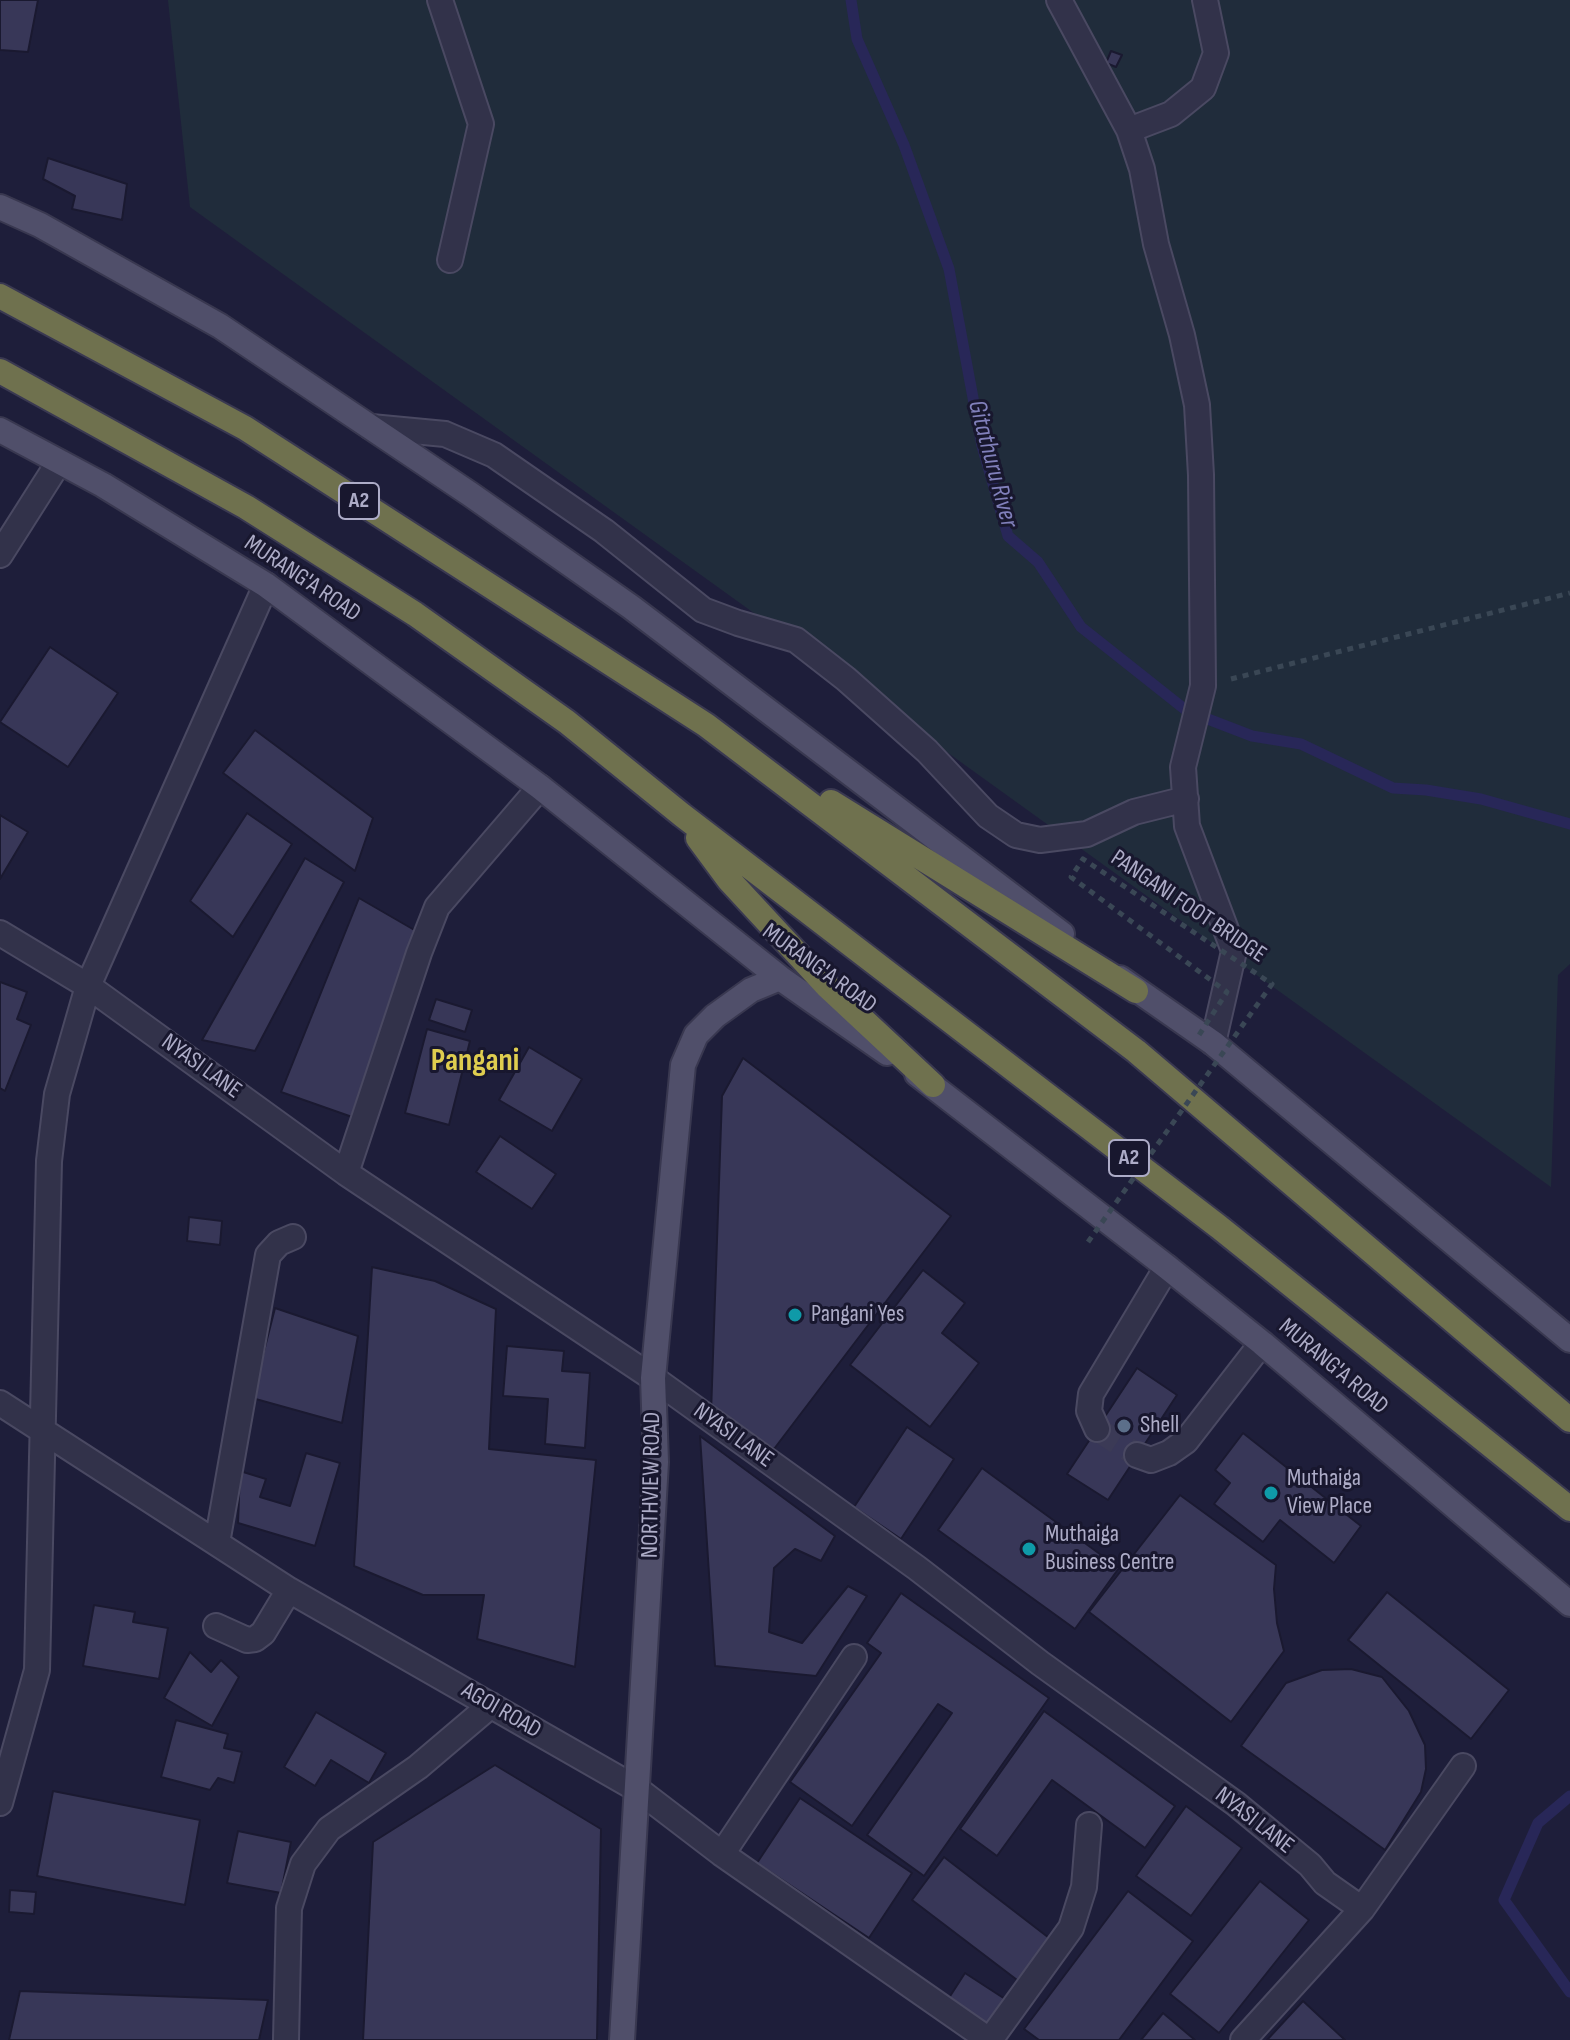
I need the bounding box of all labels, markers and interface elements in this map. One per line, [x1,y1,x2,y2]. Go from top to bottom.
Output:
water label: Gitathuru River [960,397,1024,531]
road number: A2 [339,483,379,519]
street label: MURANG'A ROAD [238,530,366,628]
street label: PANGANI FOOT BRIDGE [1105,844,1271,970]
street label: MURANG'A ROAD [756,918,882,1020]
street label: NYASI LANE [155,1028,247,1106]
district label: Pangani [431,1043,519,1081]
road number: A2 [1109,1140,1149,1176]
place label: Pangani Yes [811,1301,904,1329]
marker: Pangani Yes [786,1306,804,1324]
street label: MURANG'A ROAD [1272,1313,1394,1421]
street label: NYASI LANE [687,1397,779,1475]
street label: NORTHVIEW ROAD [636,1412,668,1558]
place label: Shell [1140,1412,1179,1440]
marker: Shell [1115,1417,1133,1435]
place label: Muthaiga View Place [1287,1465,1372,1521]
marker: Muthaiga View Place [1262,1484,1280,1502]
place label: Muthaiga Business Centre [1045,1521,1174,1577]
marker: Muthaiga Business Centre [1020,1540,1038,1558]
street label: AGOI ROAD [456,1677,546,1745]
street label: NYASI LANE [1209,1781,1299,1861]

